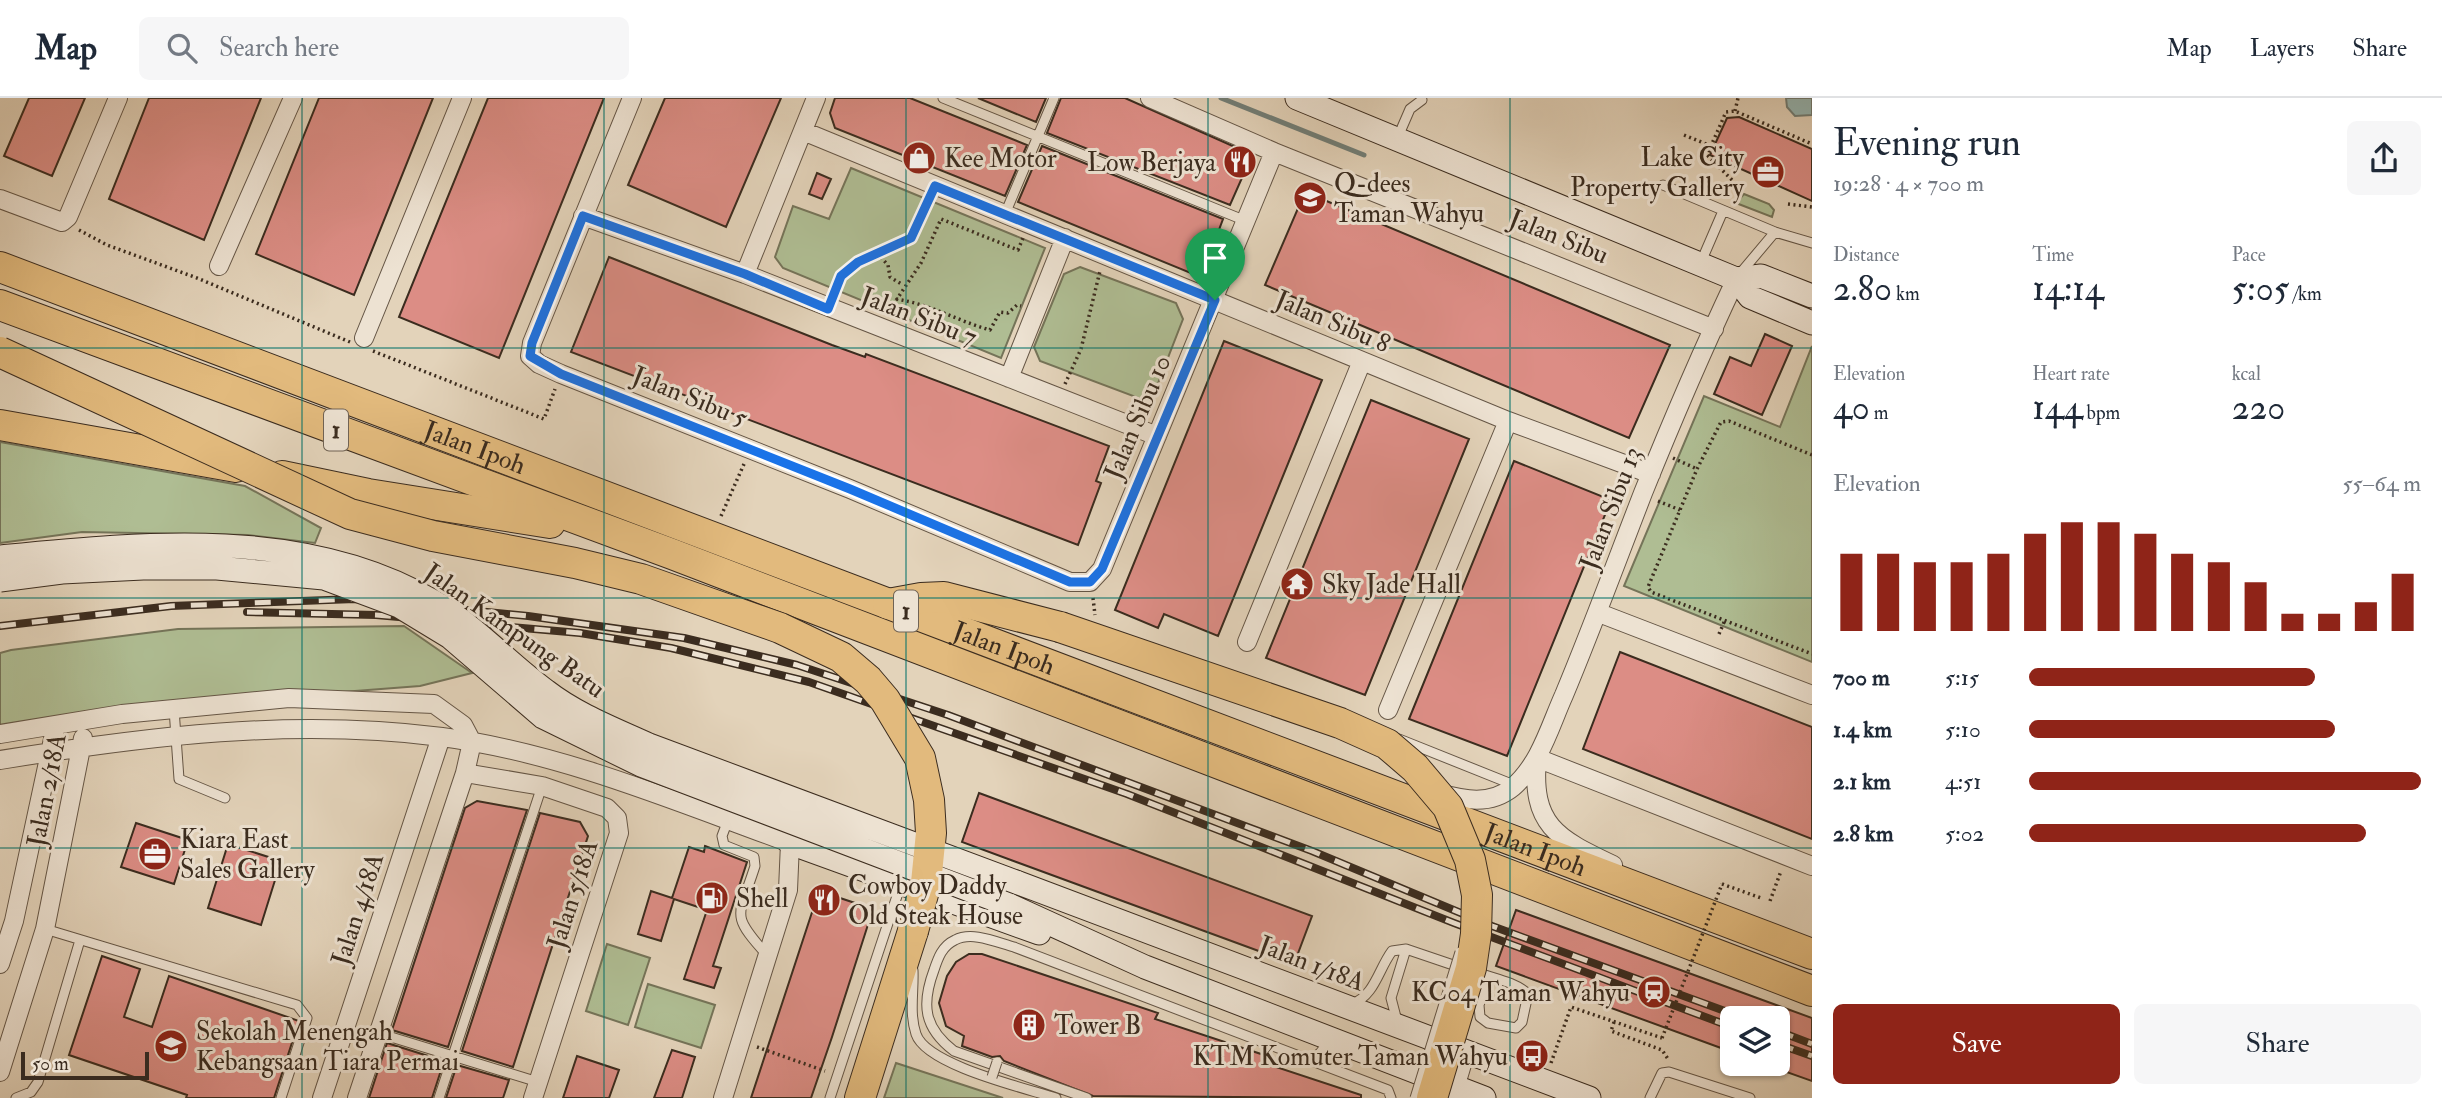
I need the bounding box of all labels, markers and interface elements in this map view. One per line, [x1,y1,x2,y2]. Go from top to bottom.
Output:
search box [139,17,629,80]
text: Map [35,28,97,69]
icon: search [163,29,201,67]
text: Search here [219,32,339,64]
text: Map [2167,33,2212,64]
text: Layers [2250,33,2314,64]
text: Share [2352,33,2407,64]
text: Evening run [1833,119,2021,167]
button: share [2347,121,2421,195]
shop icon: Kee Motor [900,139,938,177]
place label: Lake City Property Gallery [1570,142,1745,205]
place label: Kee Motor [944,143,1057,175]
restaurant icon: Low Berjaya [1221,143,1259,181]
place label: Low Berjaya [1087,147,1216,179]
office icon: Lake City Property Gallery [1749,153,1787,191]
place label: Q-dees Taman Wahyu [1334,168,1484,230]
text: 19:28 · 4 × 700 m [1833,169,1984,198]
school or university icon: Q-dees Taman Wahyu [1291,179,1329,217]
street label: Jalan Sibu [1503,202,1613,271]
pin [1185,228,1245,300]
icon: arrive [1196,239,1234,277]
text: Distance [1833,243,1899,267]
text: Time [2032,243,2074,267]
text: Pace [2232,243,2266,267]
text: 2.80 [1833,267,1892,311]
text: 14:14 [2032,267,2104,311]
text: 5:05 [2232,267,2289,311]
street label: Jalan Sibu 7 [855,280,981,354]
text: km [1892,282,1920,306]
text: /km [2289,282,2322,306]
street label: Jalan Sibu 8 [1269,283,1395,360]
street label: Jalan Sibu 10 [1097,350,1178,485]
street label: Jalan Sibu 5 [627,359,752,435]
text: Elevation [1833,362,1905,386]
text: Heart rate [2032,362,2110,386]
text: kcal [2232,362,2261,386]
text: 40 [1833,386,1870,430]
text: 144 [2032,386,2083,430]
text: 220 [2232,386,2285,430]
text: m [1870,401,1889,425]
text: bpm [2083,401,2120,425]
road number: 1 [324,410,348,450]
street label: Jalan Ipoh [418,414,530,482]
street label: Jalan Sibu 13 [1573,442,1649,575]
text: Elevation [1833,469,1921,498]
text: 55–64 m [2342,469,2421,498]
street label: Jalan Kampung Batu [416,556,611,706]
temple icon: Sky Jade Hall [1278,565,1316,603]
place label: Sky Jade Hall [1322,569,1461,601]
road number: 1 [894,590,918,632]
street label: Jalan Ipoh [947,614,1060,683]
text: 700 m [1833,663,1890,692]
text: 5:15 [1945,663,1979,692]
text: 1.4 km [1833,715,1892,744]
text: 5:10 [1945,715,1981,744]
street label: Jalan 2/18A [20,730,74,851]
text: 2.1 km [1833,767,1891,796]
text: 4:51 [1945,767,1981,796]
street label: Jalan Ipoh [1479,816,1591,884]
text: 2.8 km [1833,819,1894,848]
text: 5:02 [1945,819,1984,848]
place label: Kiara East Sales Gallery [180,824,315,886]
office icon: Kiara East Sales Gallery [136,835,174,873]
street label: Jalan 5/18A [540,835,606,954]
street label: Jalan 4/18A [324,849,391,970]
place label: Cowboy Daddy Old Steak House [848,870,1023,932]
fuel station icon: Shell [693,879,731,917]
restaurant icon: Cowboy Daddy Old Steak House [805,881,843,919]
place label: Shell [736,883,789,915]
street label: Jalan 1/18A [1253,929,1370,999]
station icon: KC04 Taman Wahyu [1635,973,1673,1011]
place label: KC04 Taman Wahyu [1411,977,1630,1009]
button: Save [1833,1004,2120,1084]
button: Share [2134,1004,2421,1084]
building icon: Tower B [1010,1006,1048,1044]
map controls [1720,1006,1790,1076]
button: layers [1720,1006,1790,1076]
place label: Tower B [1054,1010,1141,1042]
place label: Sekolah Menengah Kebangsaan Tiara Permai [196,1016,459,1078]
school or university icon: Sekolah Menengah Kebangsaan Tiara Permai [152,1027,190,1065]
bus stop icon: KTM Komuter Taman Wahyu [1513,1037,1551,1075]
place label: KTM Komuter Taman Wahyu [1192,1041,1508,1073]
scale bar [21,1049,149,1081]
text: 50 m [32,1052,69,1076]

